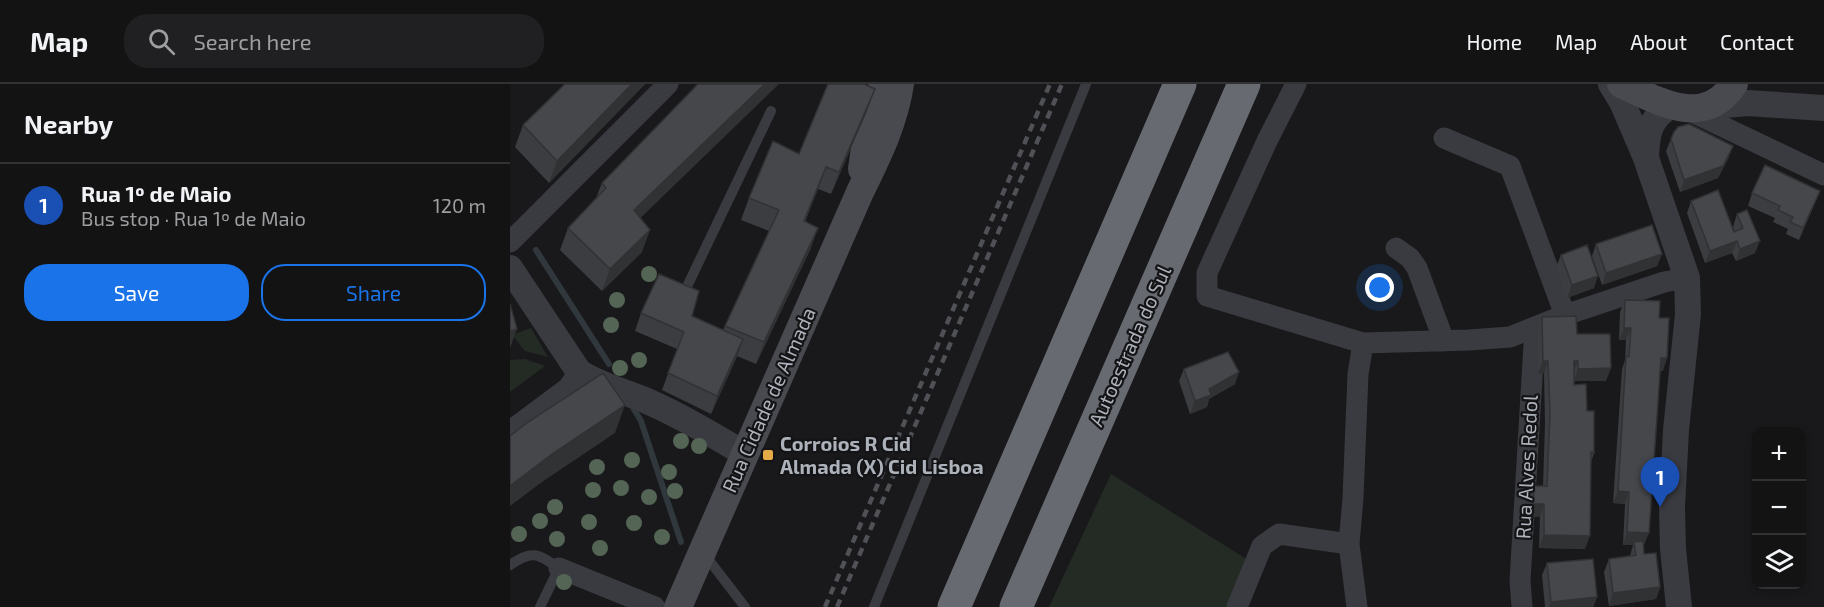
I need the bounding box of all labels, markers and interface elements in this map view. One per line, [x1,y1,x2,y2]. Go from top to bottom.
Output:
search box [124,14,544,68]
text: Map [30,24,88,58]
icon: search [145,25,178,58]
text: Search here [193,28,312,54]
text: Home [1466,29,1522,54]
text: Map [1555,29,1597,54]
text: About [1630,29,1687,54]
text: Contact [1720,29,1794,54]
text: Nearby [24,108,113,139]
text: Rua 1º de Maio [81,180,232,206]
text: 1 [39,193,48,217]
text: 120 m [433,193,486,217]
text: Bus stop · Rua 1º de Maio [81,206,306,230]
street label: Autoestrada do Sul [1083,262,1175,430]
button: Save [24,264,249,321]
button: Share [261,264,486,321]
your location [1365,273,1394,302]
street label: Rua Cidade de Almada [716,303,820,496]
street label: Rua Alves Redol [1510,394,1542,540]
map controls [1752,427,1806,589]
button: + [1752,427,1806,481]
place label: Corroios R Cid Almada (X) Cid Lisboa [780,431,984,478]
marker: Corroios R Cid Almada (X) Cid Lisboa [761,448,775,462]
pin: 1 [1640,458,1680,507]
button: − [1752,481,1806,535]
button: layers [1752,535,1806,589]

